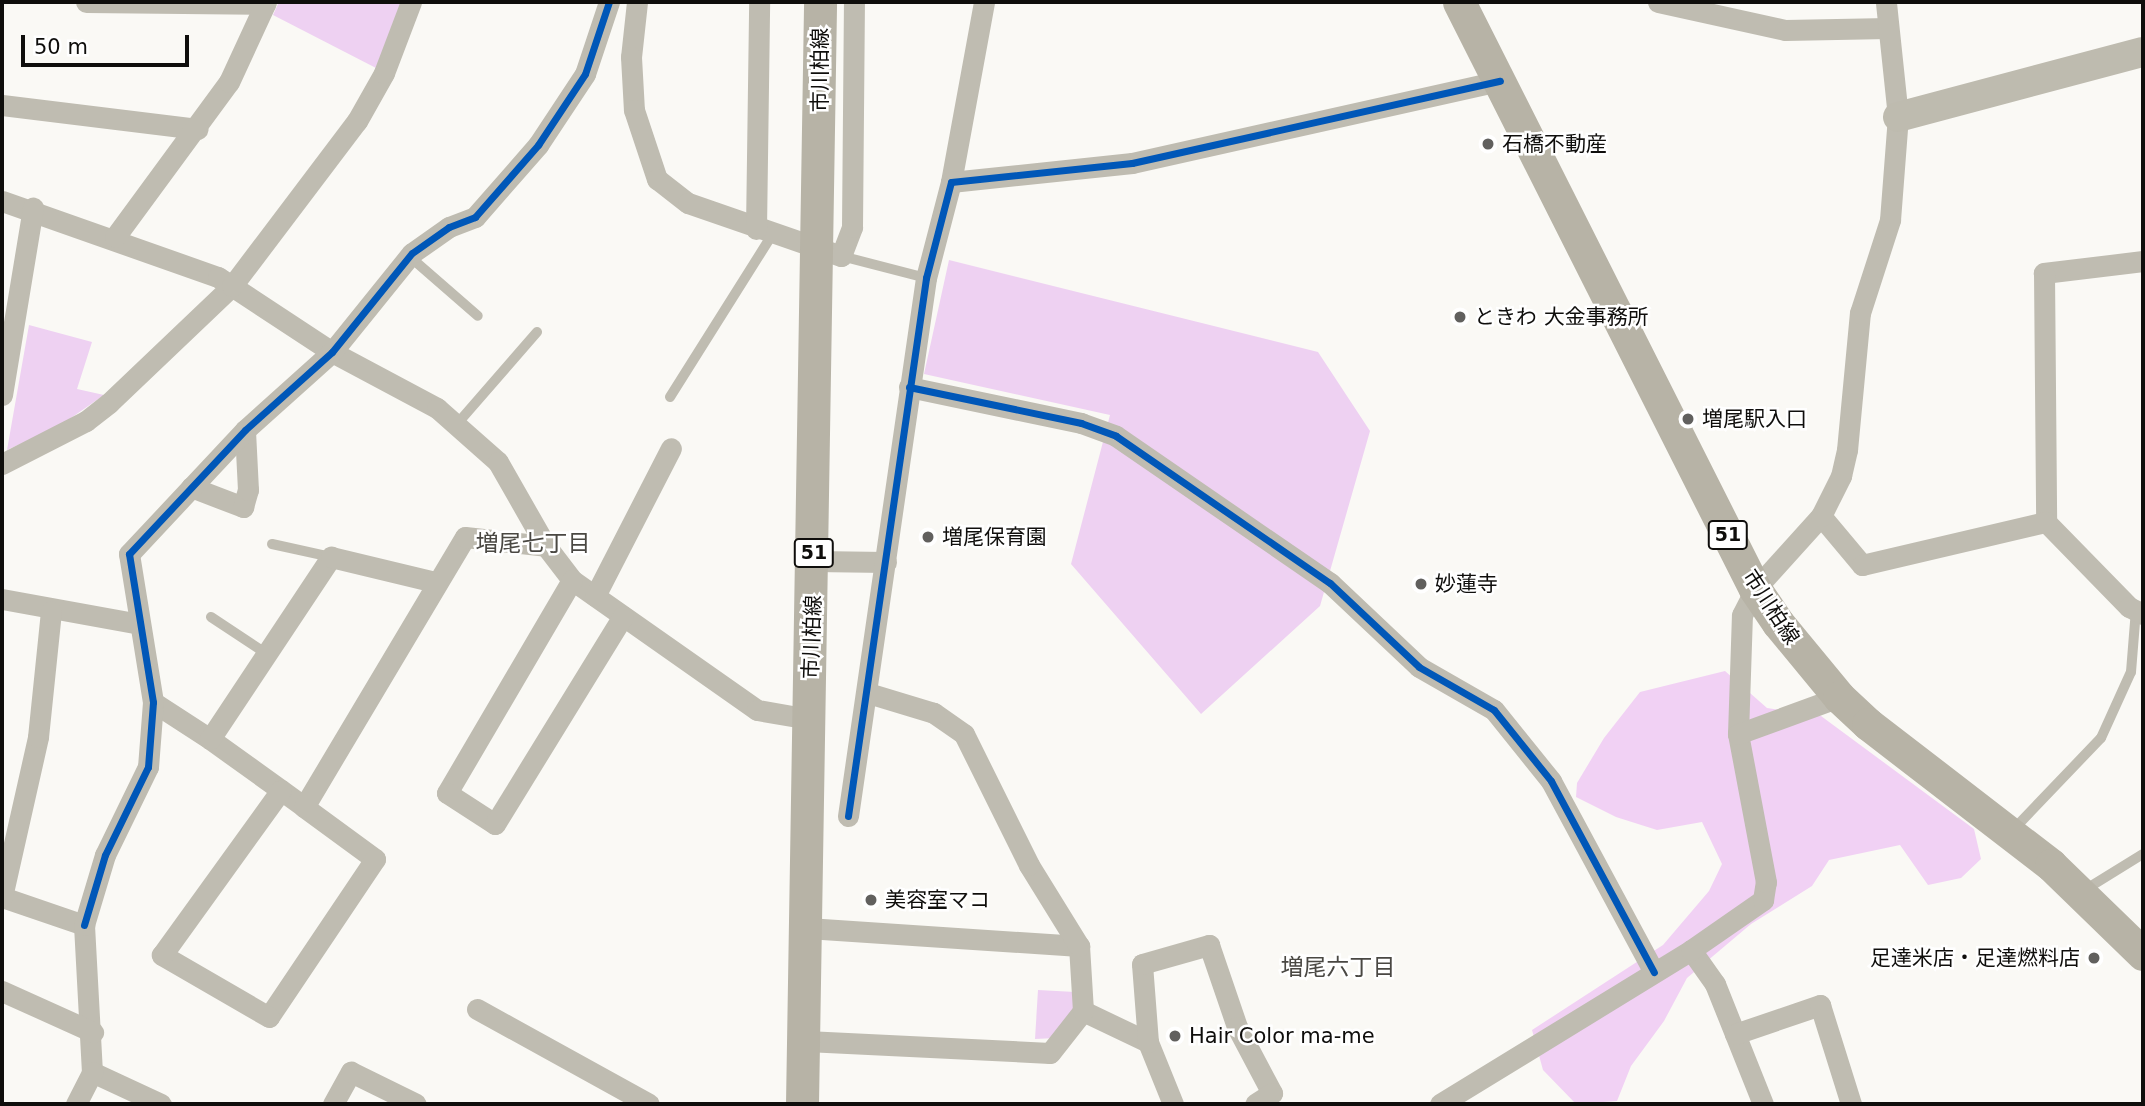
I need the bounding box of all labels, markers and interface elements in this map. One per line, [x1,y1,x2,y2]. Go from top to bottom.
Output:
scale bar [24,21,192,65]
street label: 市川柏線 [807,28,833,112]
text: 50 m [34,35,88,59]
place label: 石橋不動産 [1502,131,1607,157]
marker: 石橋不動産 [1480,136,1496,152]
place label: ときわ 大金事務所 [1474,304,1649,330]
marker: ときわ 大金事務所 [1452,309,1468,325]
place label: 増尾駅入口 [1702,406,1807,432]
marker: 増尾駅入口 [1680,411,1696,427]
road number: 51 [1707,520,1749,550]
place label: 増尾保育園 [942,524,1047,550]
district label: 増尾七丁目 [476,529,590,557]
marker: 増尾保育園 [920,529,936,545]
road number: 51 [793,538,835,568]
street label: 市川柏線 [1738,565,1804,649]
place label: 妙蓮寺 [1435,571,1498,597]
marker: 妙蓮寺 [1413,576,1429,592]
street label: 市川柏線 [798,595,826,679]
place label: 美容室マコ [885,887,990,913]
marker: 美容室マコ [863,892,879,908]
place label: 足達米店・足達燃料店 [1870,945,2080,971]
marker: 足達米店・足達燃料店 [2086,950,2102,966]
district label: 増尾六丁目 [1281,953,1395,981]
place label: Hair Color ma-me [1189,1023,1375,1049]
marker: Hair Color ma-me [1167,1028,1183,1044]

